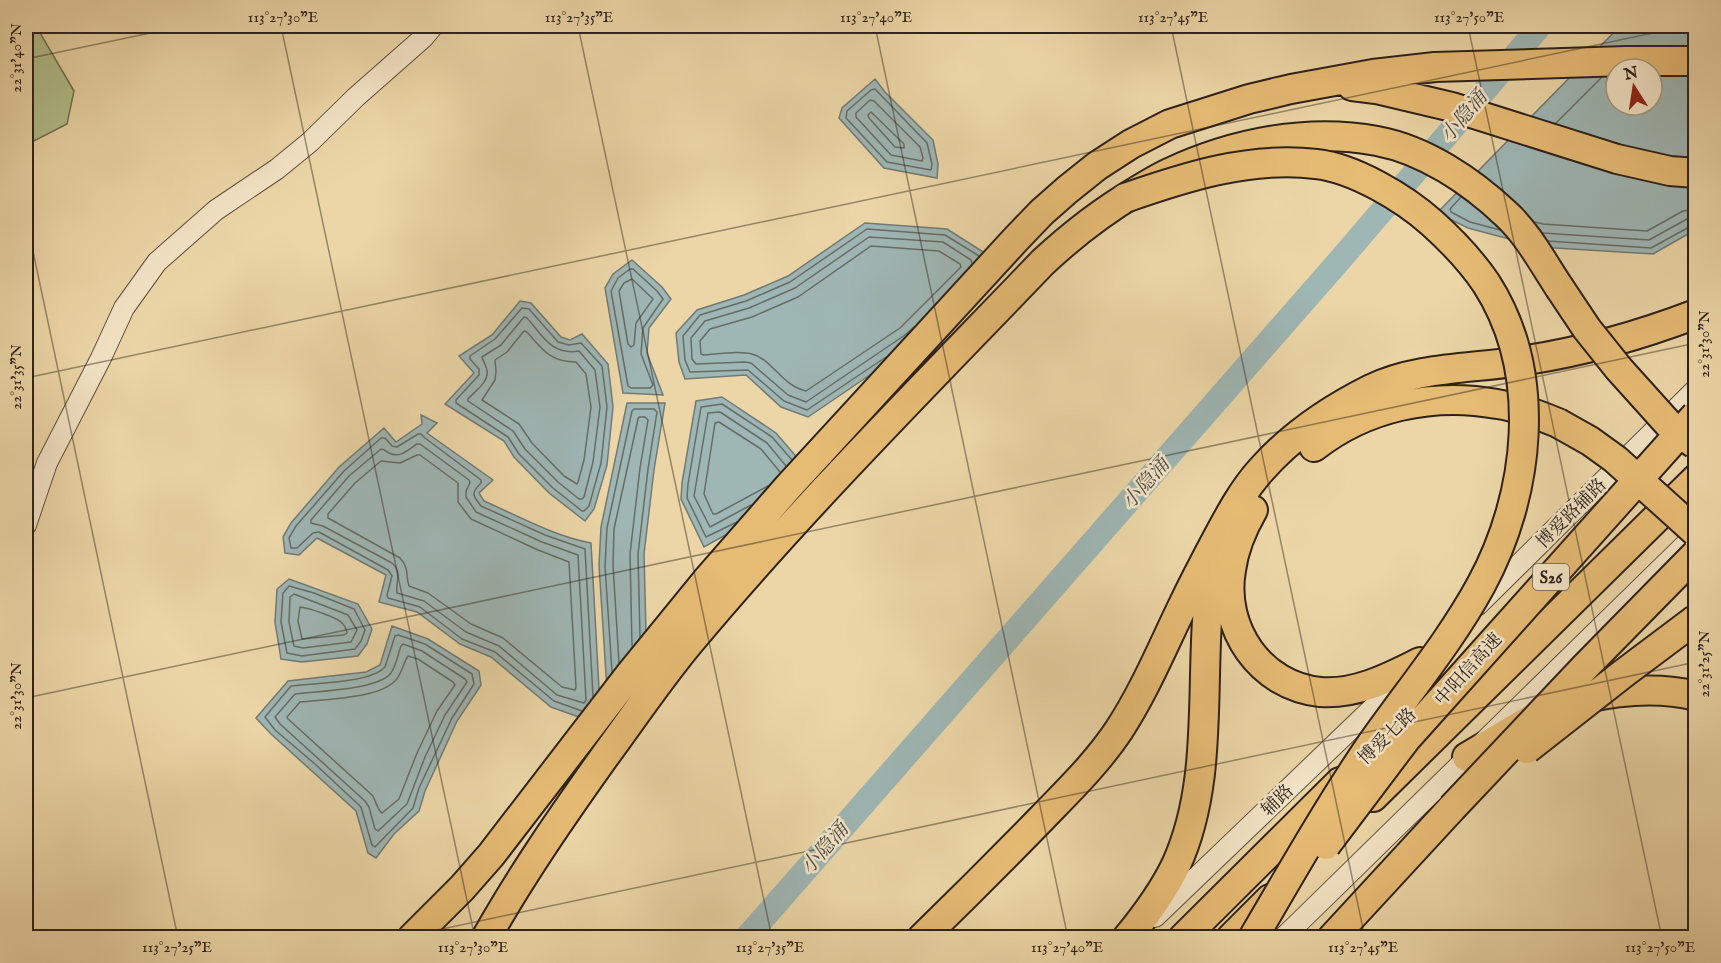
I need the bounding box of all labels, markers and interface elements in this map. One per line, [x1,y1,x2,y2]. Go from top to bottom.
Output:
text: 113°27'30"E [248,8,318,27]
text: 113°27'35"E [545,8,613,27]
text: 113°27'40"E [840,8,912,27]
text: 113°27'45"E [1138,8,1208,27]
text: 113°27'50"E [1434,8,1504,27]
text: 22°31'40"N [7,23,26,93]
north arrow [1604,57,1664,117]
text: N [1621,63,1640,86]
water label: 小隐涌 [1435,84,1494,148]
text: 22°31'30"N [1695,310,1714,378]
text: 22°31'35"N [7,344,26,410]
water label: 小隐涌 [1117,452,1177,515]
street label: 博爱路辅路 [1532,474,1612,554]
road number: S26 [1533,564,1569,590]
street label: 中阳信高速 [1430,629,1508,711]
text: 22°31'25"N [1695,630,1714,698]
text: 22°31'30"N [7,662,26,730]
street label: 博爱七路 [1354,704,1422,770]
street label: 辅路 [1257,780,1299,822]
water label: 小隐涌 [796,817,856,880]
text: 113°27'25"E [142,938,212,957]
text: 113°27'30"E [438,938,508,957]
text: 113°27'35"E [736,938,804,957]
text: 113°27'40"E [1031,938,1103,957]
text: 113°27'45"E [1328,938,1398,957]
text: 113°27'50"E [1625,938,1695,957]

